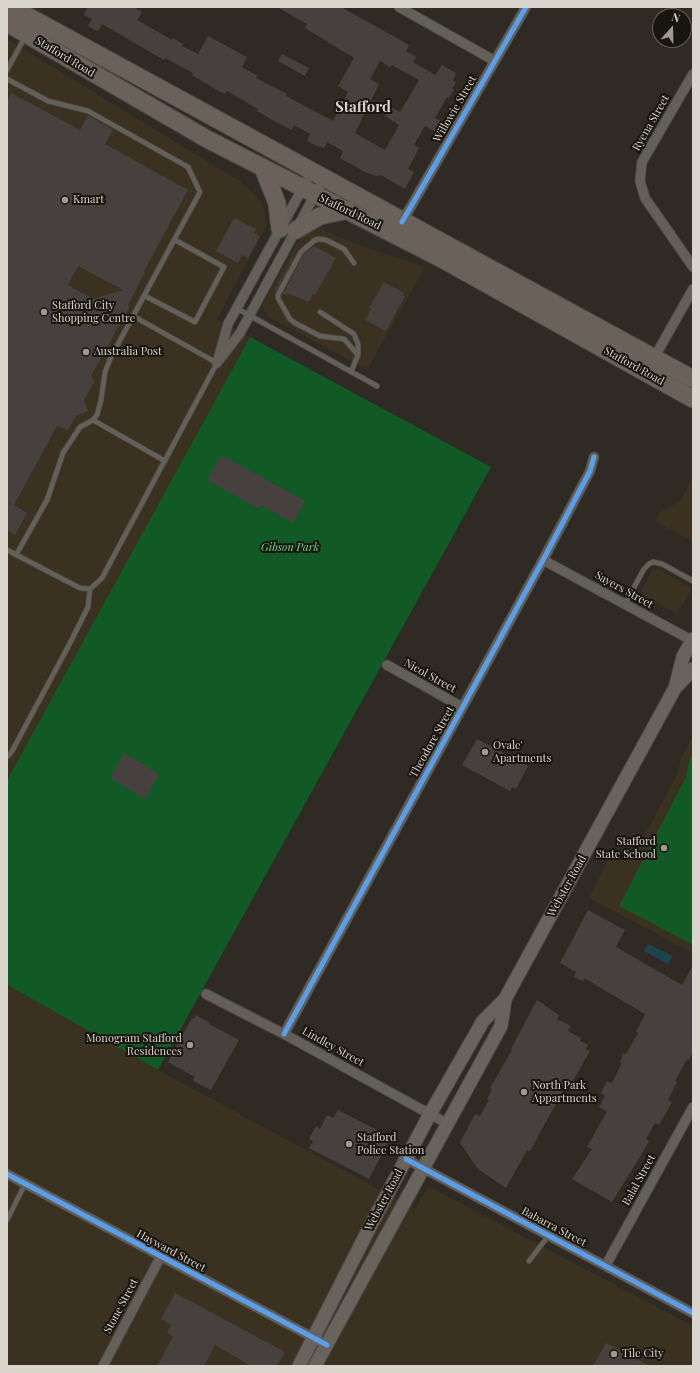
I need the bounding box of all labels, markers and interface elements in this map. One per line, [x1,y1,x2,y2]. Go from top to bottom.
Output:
north arrow [652,8,692,48]
text: N [670,9,682,26]
street label: Stafford Road [33,34,97,80]
street label: Willowie Street [431,73,479,145]
street label: Ryena Street [630,93,672,153]
district label: Stafford [335,98,391,116]
street label: Stafford Road [317,191,383,233]
place label: Kmart [73,193,104,207]
marker: Kmart [60,195,70,205]
place label: Stafford City Shopping Centre [52,299,135,325]
marker: Stafford City Shopping Centre [39,307,49,317]
street label: Stafford Road [601,344,667,388]
place label: Australia Post [94,345,162,359]
marker: Australia Post [81,347,91,357]
park label: Gibson Park [261,541,319,555]
street label: Sayers Street [593,569,655,611]
street label: Nicol Street [402,656,458,696]
street label: Theodore Street [407,704,457,780]
place label: Ovale' Apartments [493,739,551,765]
marker: Ovale' Apartments [480,747,490,757]
place label: Stafford State School [596,835,656,861]
marker: Stafford State School [659,843,669,853]
street label: Webster Road [545,853,589,919]
street label: Lindley Street [300,1025,366,1069]
place label: Monogram Stafford Residences [86,1032,182,1058]
marker: Monogram Stafford Residences [185,1040,195,1050]
place label: North Park Appartments [532,1079,597,1105]
marker: North Park Appartments [519,1087,529,1097]
place label: Stafford Police Station [357,1131,424,1157]
marker: Stafford Police Station [344,1139,354,1149]
street label: Balal Street [620,1152,658,1208]
street label: Webster Road [362,1167,406,1233]
street label: Babarra Street [519,1204,589,1250]
street label: Hayward Street [134,1227,208,1275]
street label: Stone Street [101,1276,141,1336]
place label: Tile City [622,1347,664,1361]
marker: Tile City [609,1349,619,1359]

